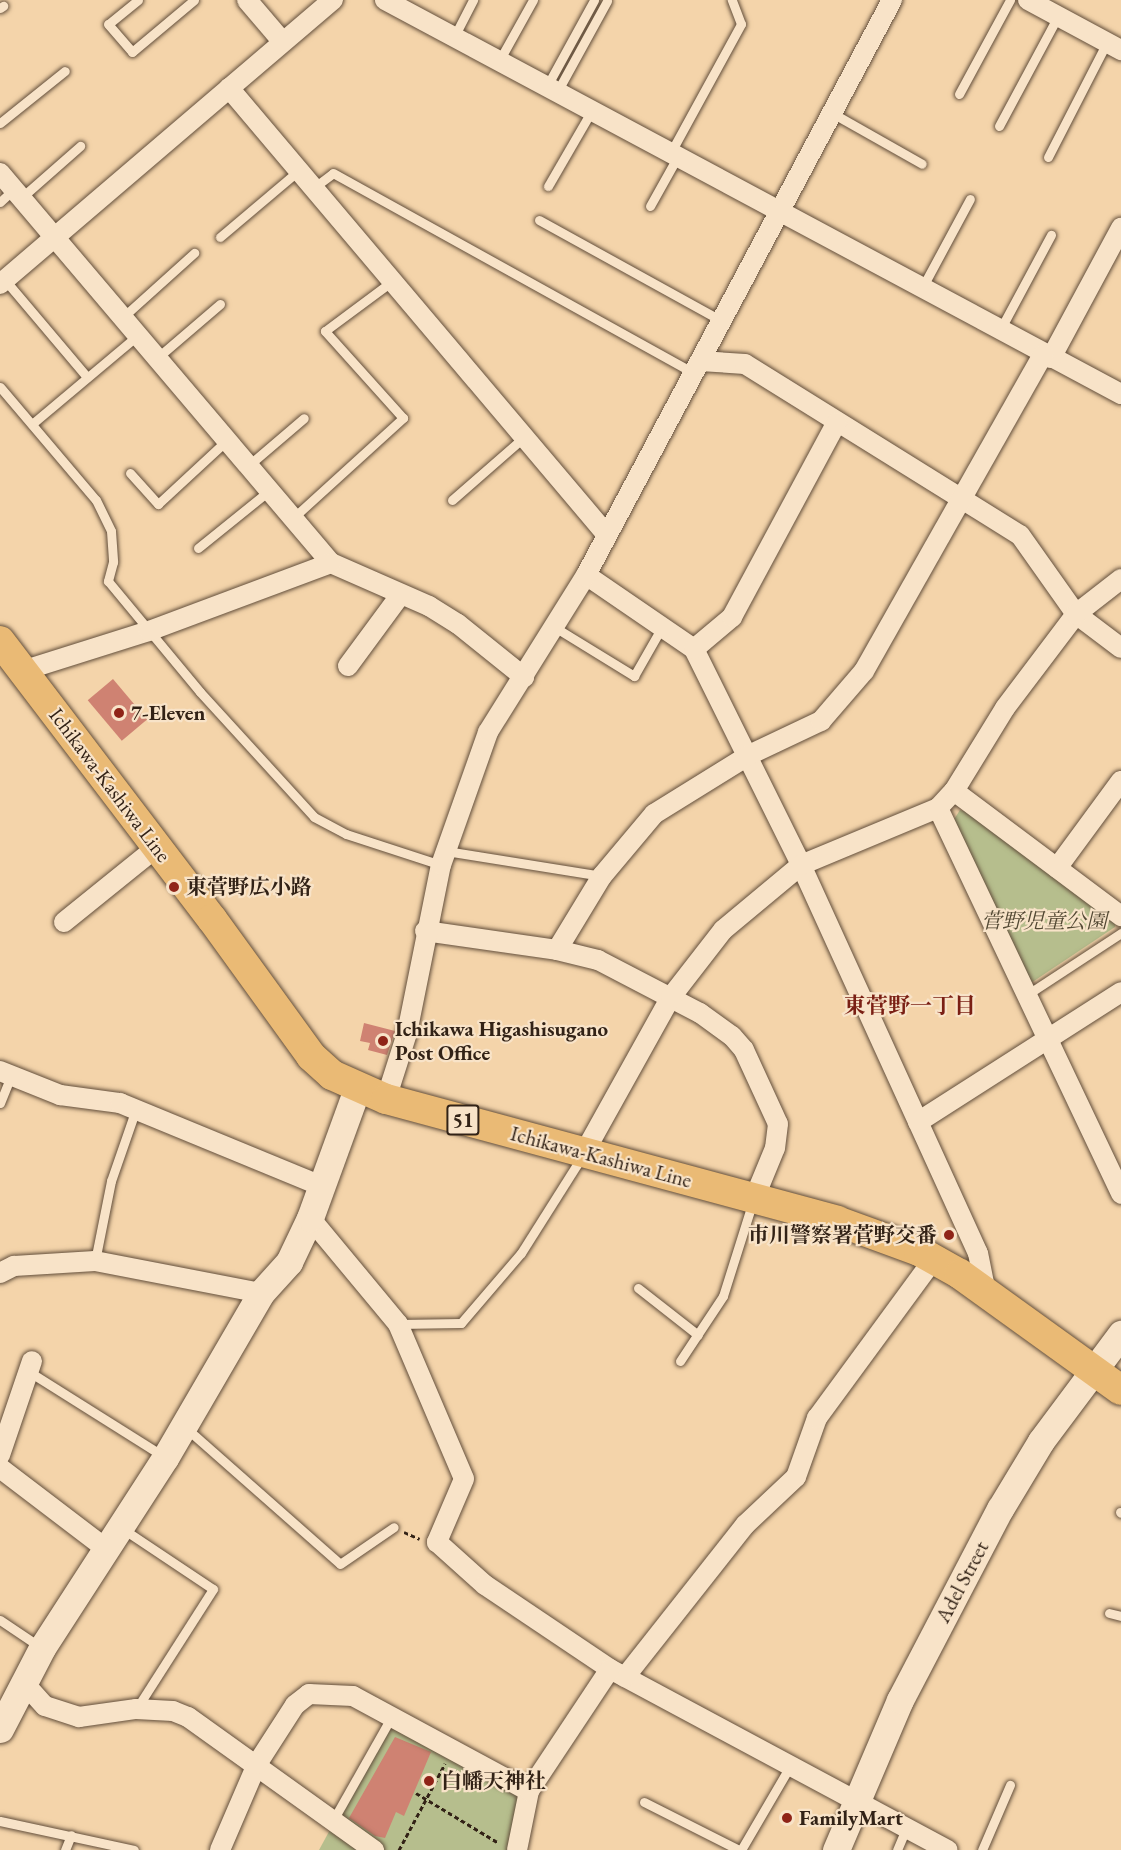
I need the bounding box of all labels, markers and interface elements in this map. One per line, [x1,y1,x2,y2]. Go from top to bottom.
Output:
place label: 7-Eleven [131,700,205,726]
street label: Ichikawa-Kashiwa Line [44,703,176,867]
marker: 7-Eleven [112,706,126,720]
place label: 東菅野広小路 [186,874,312,900]
marker: 東菅野広小路 [167,880,181,894]
park label: 菅野児童公園 [981,908,1107,934]
district label: 東菅野一丁目 [844,993,976,1019]
place label: Ichikawa Higashisugano Post Office [395,1016,608,1066]
marker: Ichikawa Higashisugano Post Office [376,1034,390,1048]
road number: 51 [445,1103,481,1137]
street label: Ichikawa-Kashiwa Line [508,1121,694,1193]
place label: 市川警察署菅野交番 [748,1222,937,1248]
marker: 市川警察署菅野交番 [942,1228,956,1242]
street label: Adel Street [930,1537,994,1627]
place label: 白幡天神社 [441,1768,546,1794]
marker: 白幡天神社 [422,1774,436,1788]
place label: FamilyMart [799,1805,903,1831]
marker: FamilyMart [780,1811,794,1825]

